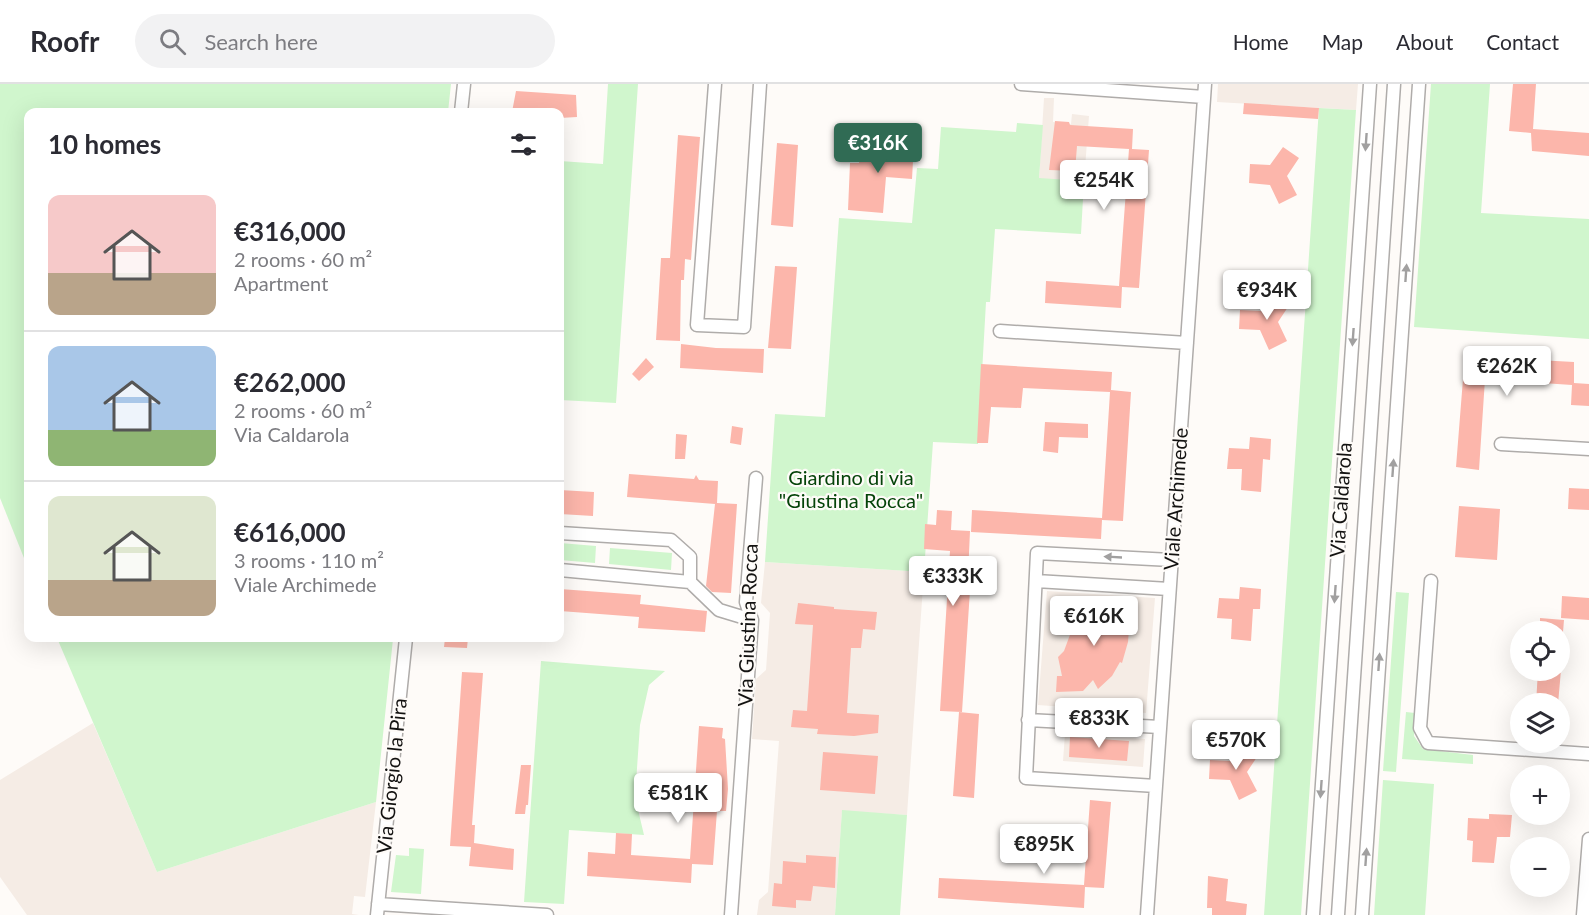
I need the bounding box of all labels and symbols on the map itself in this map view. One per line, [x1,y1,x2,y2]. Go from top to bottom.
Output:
pin: €316K [836,123,920,174]
one-way arrow [1361,133,1371,152]
pin: €254K [1062,160,1146,211]
one-way arrow [1401,264,1411,283]
pin: €934K [1225,270,1309,321]
one-way arrow [1348,327,1357,346]
pin: €262K [1465,346,1549,397]
street label: Viale Archimede [1158,427,1192,571]
street label: Via Caldarola [1324,442,1356,558]
one-way arrow [1388,458,1397,477]
park label: Giardino di via "Giustina Rocca" [779,465,923,512]
street label: Via Giustina Rocca [732,543,762,707]
one-way arrow [1103,552,1122,562]
pin: €333K [911,556,995,607]
one-way arrow [1330,585,1340,604]
pin: €616K [1052,596,1136,647]
one-way arrow [1375,653,1384,672]
street label: Via Giorgio la Pira [371,697,411,855]
pin: €833K [1057,698,1141,749]
pin: €570K [1194,720,1278,771]
pin: €581K [636,773,720,824]
one-way arrow [1317,779,1326,798]
pin: €895K [1002,824,1086,875]
one-way arrow [1361,847,1371,866]

